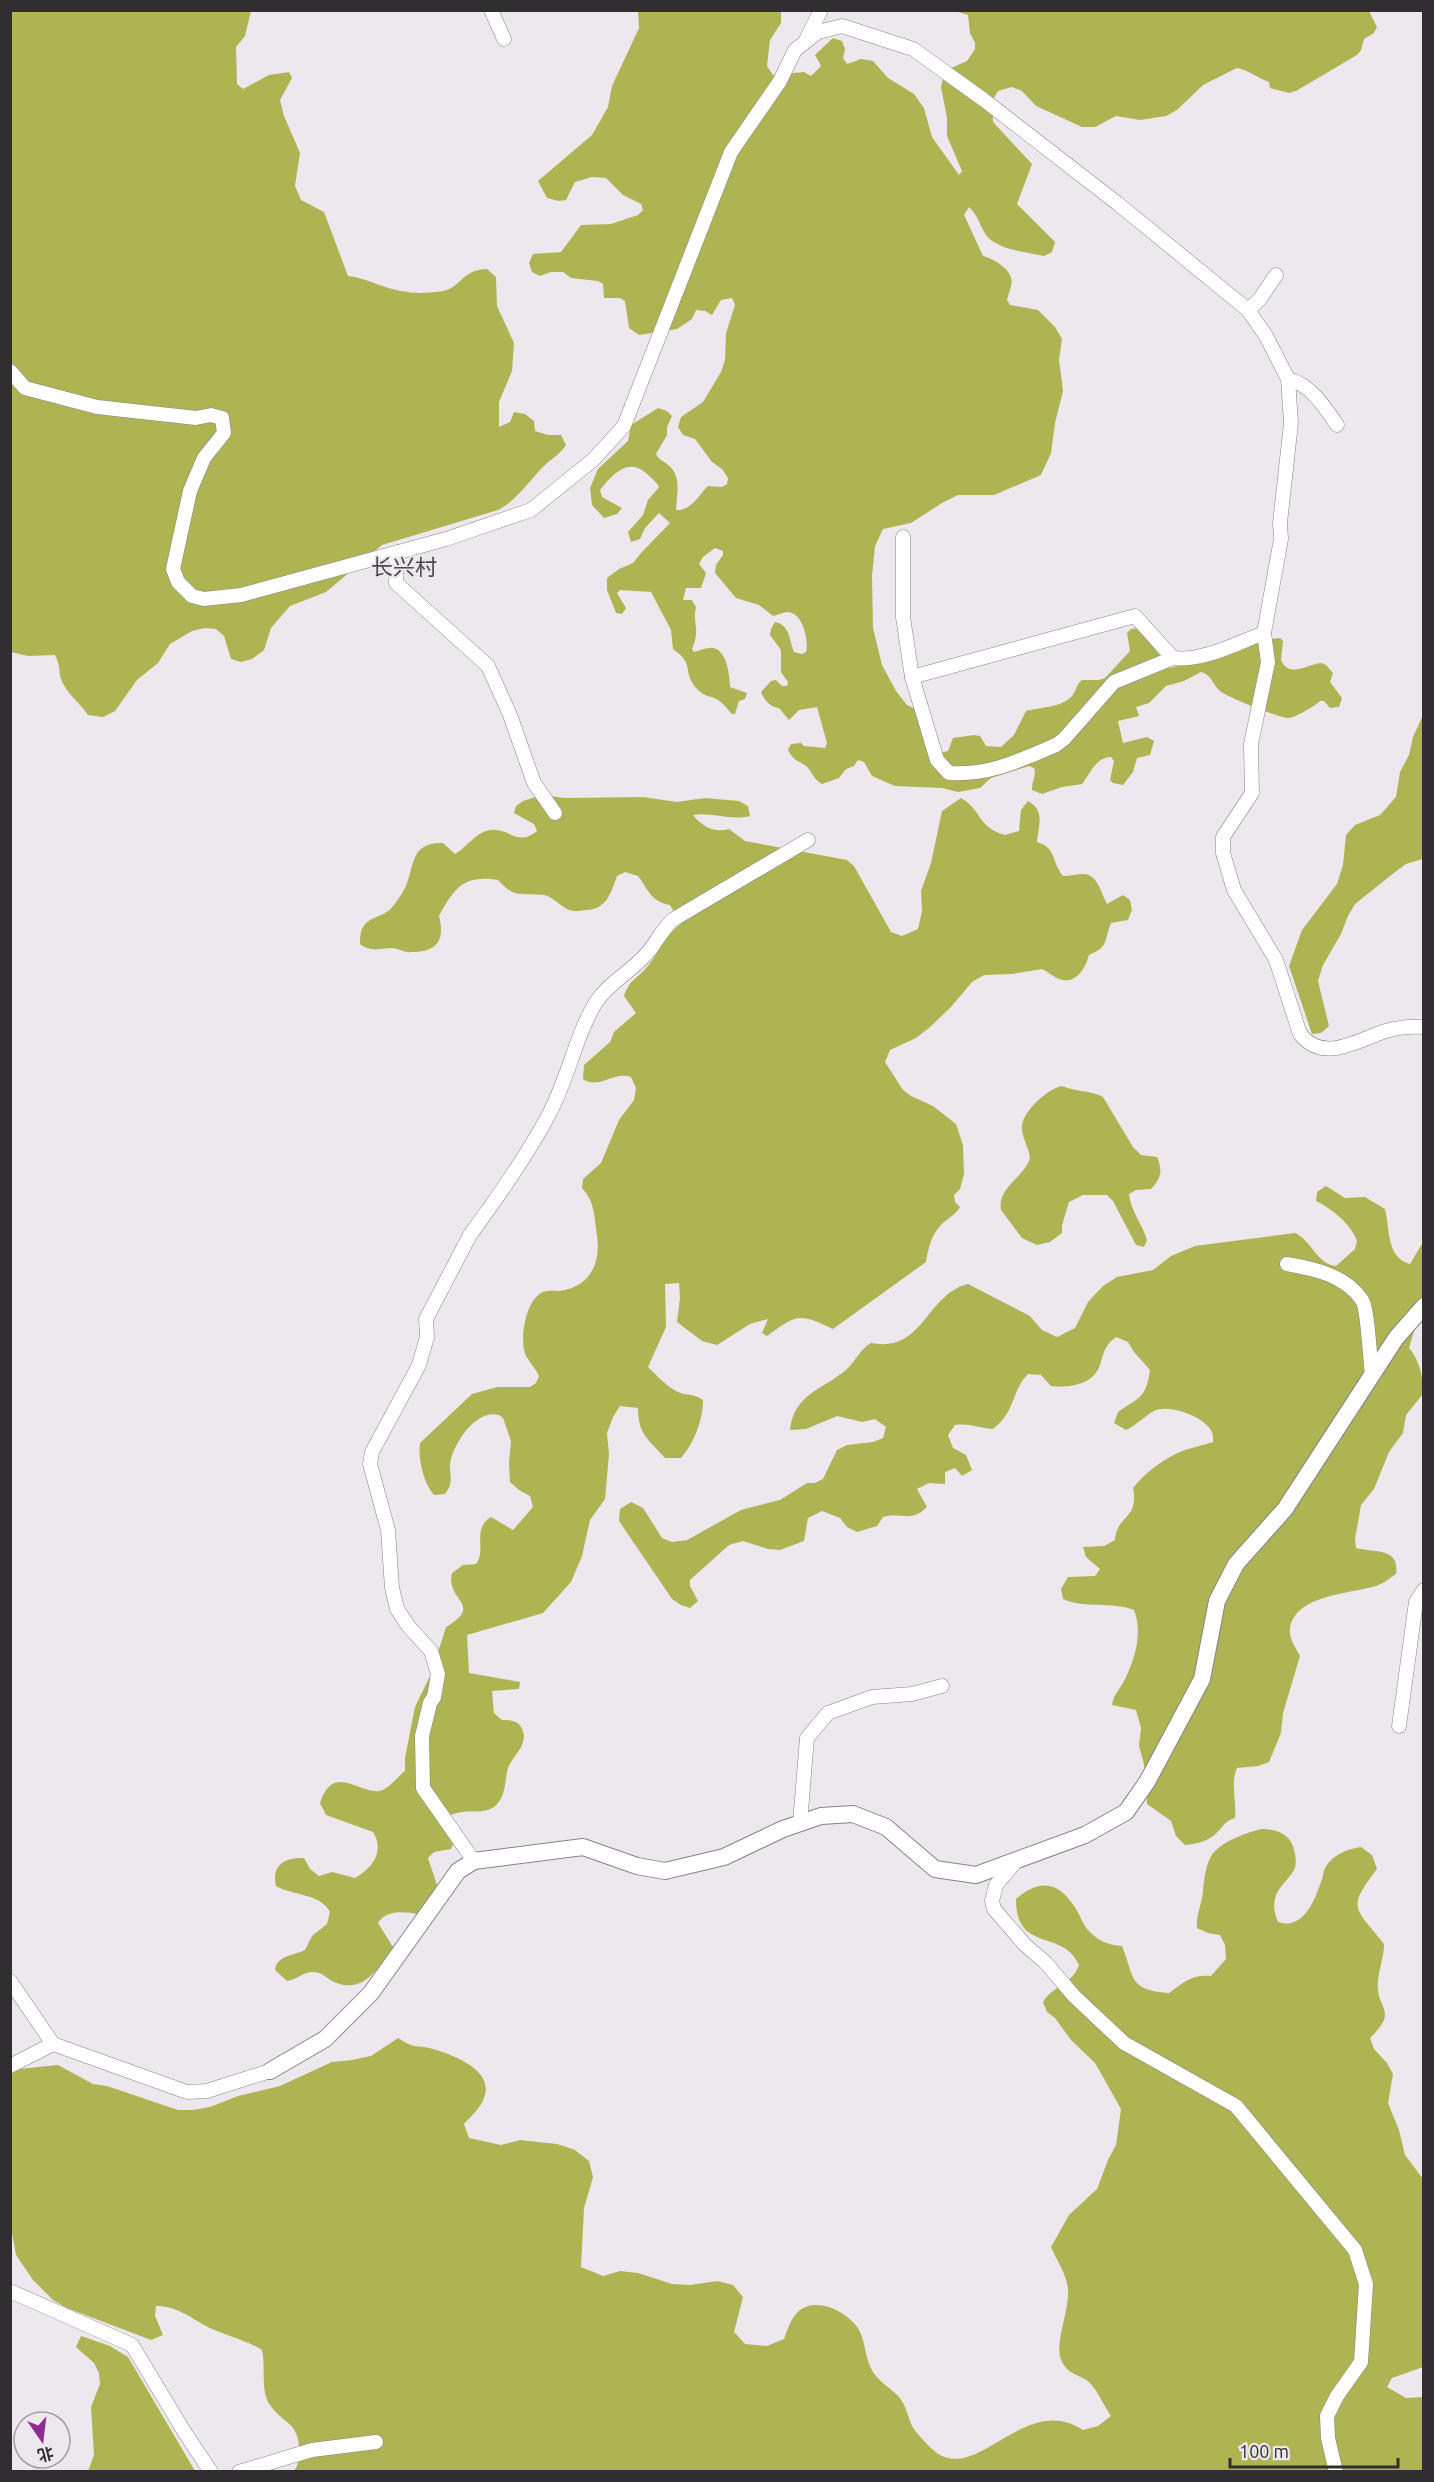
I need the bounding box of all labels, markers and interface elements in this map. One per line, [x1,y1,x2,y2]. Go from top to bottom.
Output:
district label: 长兴村 [371,554,437,579]
north arrow [12,2410,72,2470]
scale bar [1230,2431,1398,2469]
text: 100 m [1239,2441,1289,2461]
text: 北 [36,2444,56,2465]

